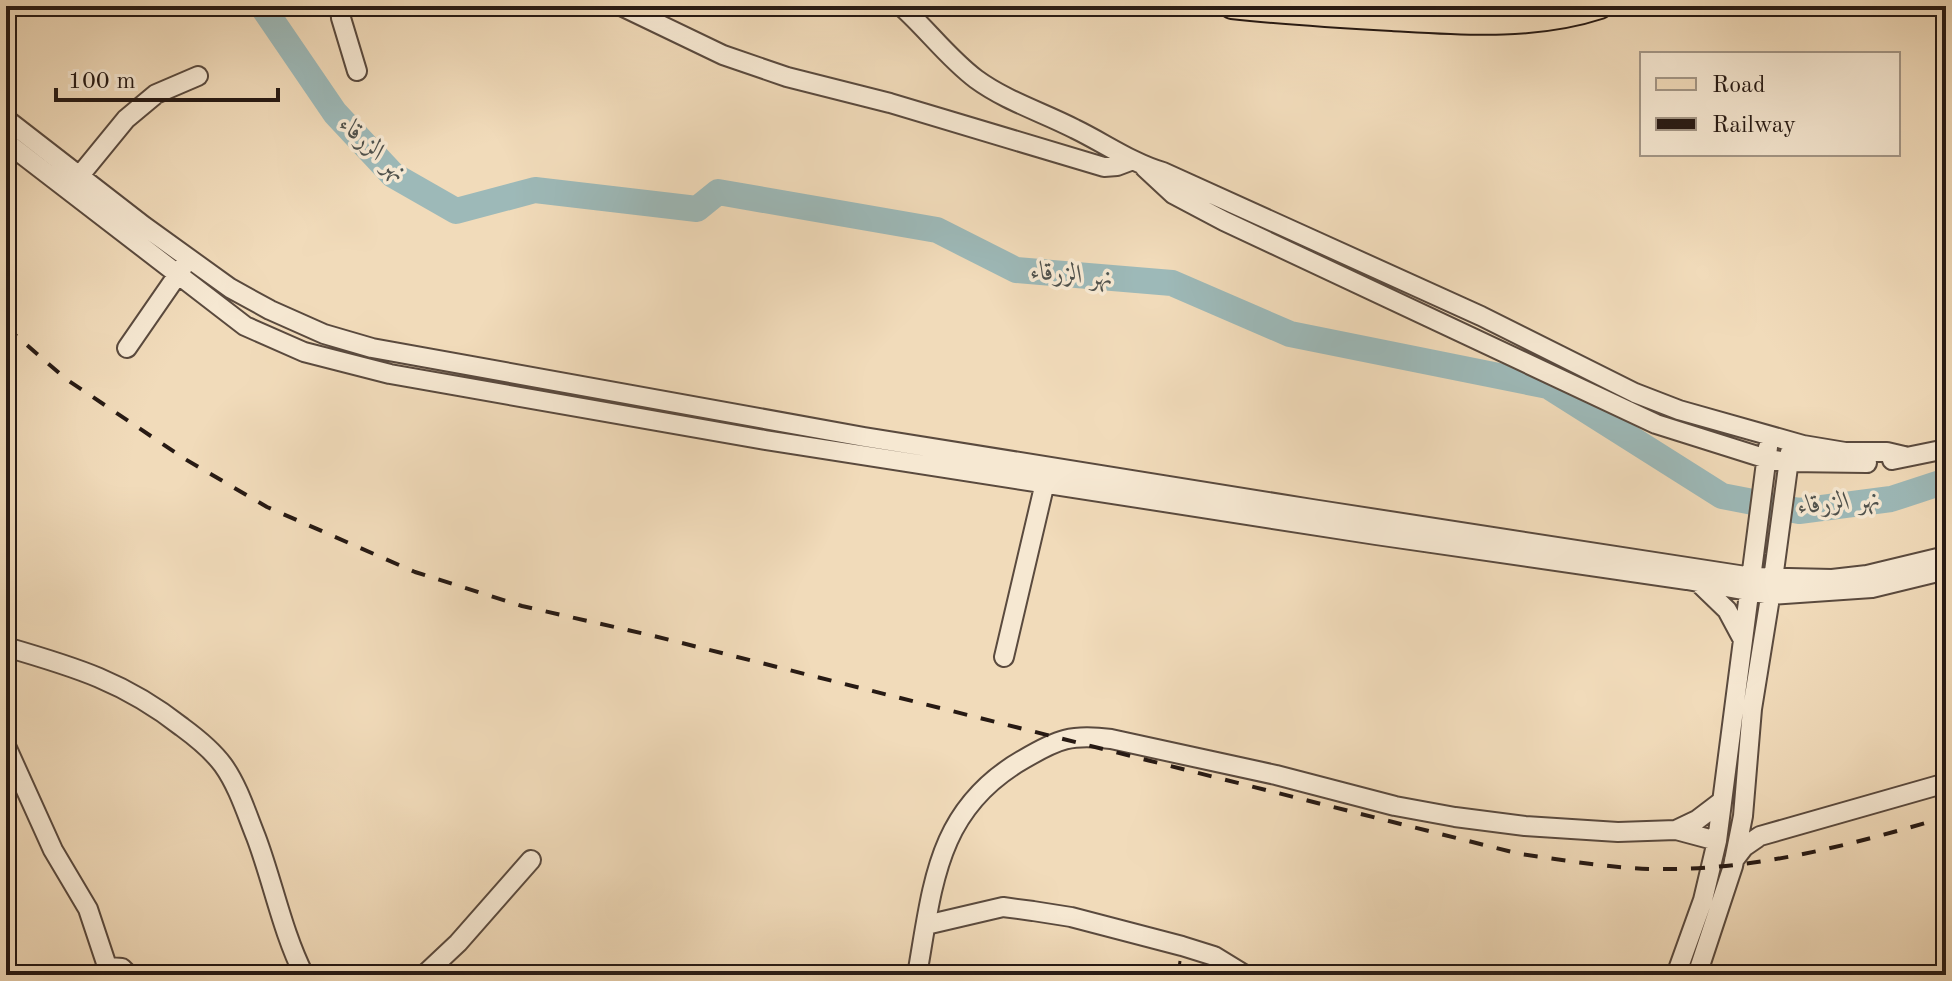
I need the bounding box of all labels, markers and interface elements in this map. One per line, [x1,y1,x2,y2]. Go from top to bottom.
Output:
scale bar [56,52,278,102]
legend [1640,52,1900,156]
text: 100 m [68,70,136,94]
text: Road [1712,74,1765,98]
water label: نهر الزرقاء [333,111,413,188]
text: Railway [1712,114,1796,138]
water label: نهر الزرقاء [1029,257,1114,294]
water label: نهر الزرقاء [1797,485,1882,522]

